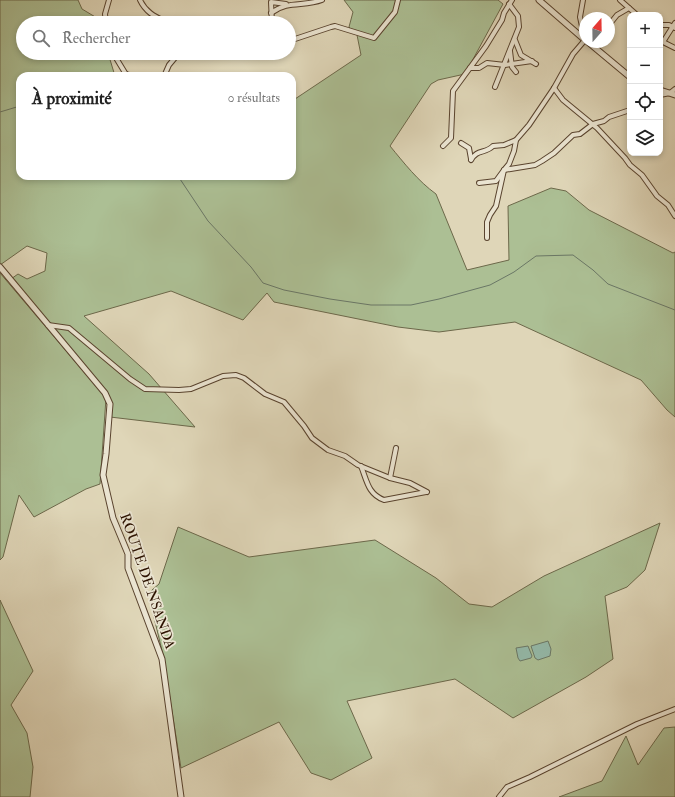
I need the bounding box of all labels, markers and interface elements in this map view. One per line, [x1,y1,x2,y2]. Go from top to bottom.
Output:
north arrow [579,12,615,48]
map controls [627,12,663,156]
button: + [627,12,663,48]
search box [16,16,296,60]
icon: search [30,27,52,49]
text: Rechercher [62,29,130,48]
button: − [627,48,663,84]
button: locate [627,84,663,120]
text: À proximité [32,88,112,109]
text: 0 résultats [228,90,280,106]
button: layers [627,120,663,156]
street label: ROUTE DE NSANDA [116,511,179,651]

